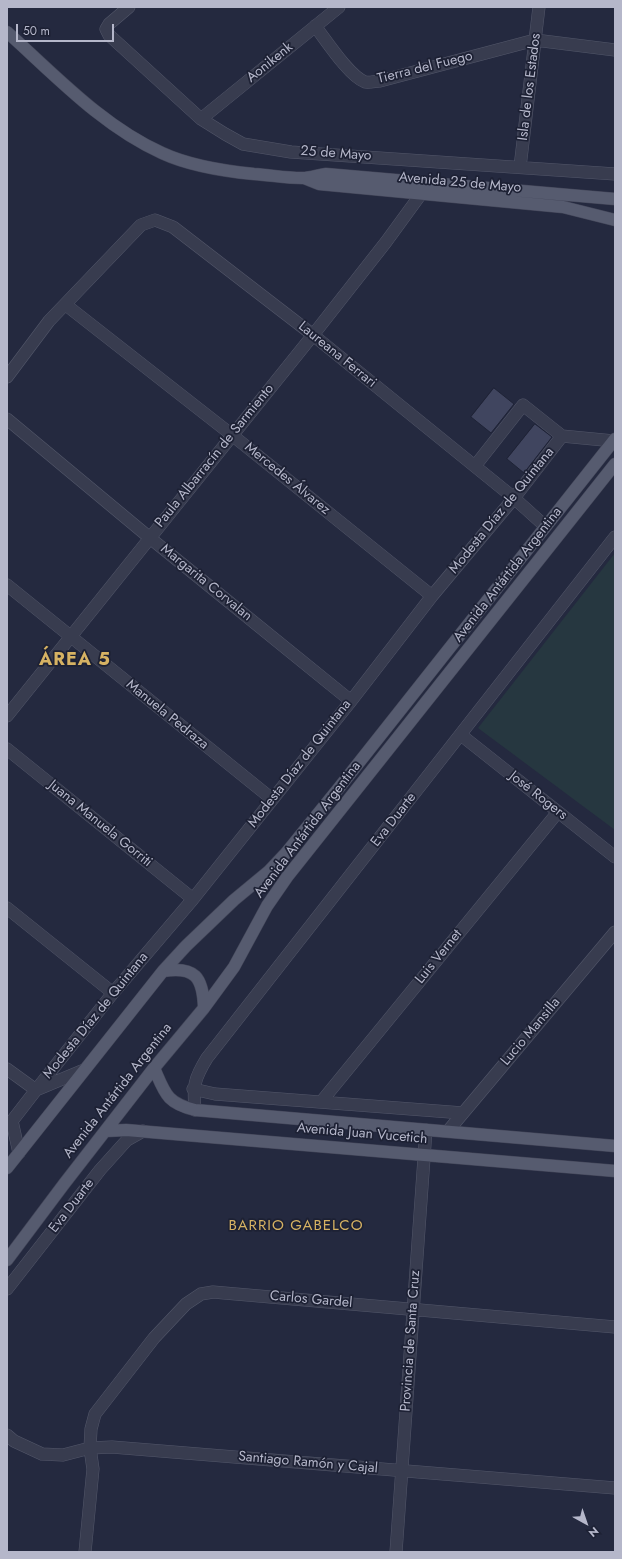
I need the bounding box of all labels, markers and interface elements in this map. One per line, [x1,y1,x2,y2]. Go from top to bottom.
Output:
scale bar [18,16,116,42]
text: 50 m [23,22,50,40]
street label: Isla de los Estados [515,32,545,142]
street label: Aonikenk [244,39,296,87]
street label: Tierra del Fuego [376,48,474,88]
street label: 25 de Mayo [300,143,372,165]
street label: Avenida 25 de Mayo [398,169,522,197]
street label: Laureana Ferrari [294,318,380,392]
street label: Paula Albarracín de Sarmiento [152,381,278,531]
street label: Mercedes Álvarez [241,439,333,519]
street label: Modesta Díaz de Quintana [446,444,558,578]
street label: Avenida Antártida Argentina [450,504,566,646]
street label: Margarita Corvalan [157,541,255,625]
district label: ÁREA 5 [39,650,111,672]
street label: Manuela Pedraza [122,677,212,753]
street label: Modesta Díaz de Quintana [245,697,355,831]
street label: Avenida Antártida Argentina [251,758,365,902]
street label: José Rogers [506,768,570,824]
street label: Juana Manuela Gorriti [45,777,155,871]
street label: Eva Duarte [368,790,420,850]
street label: Luis Vernet [412,926,466,988]
street label: Modesta Díaz de Quintana [40,949,152,1083]
street label: Lucio Mansilla [498,995,564,1069]
street label: Avenida Antártida Argentina [60,1020,176,1162]
street label: Avenida Juan Vucetich [296,1120,428,1148]
street label: Eva Duarte [46,1176,98,1236]
district label: BARRIO GABELCO [229,1217,363,1235]
street label: Provincia de Santa Cruz [398,1270,424,1412]
street label: Carlos Gardel [269,1288,353,1312]
street label: Santiago Ramón y Cajal [237,1449,379,1477]
north arrow [566,1503,606,1543]
text: N [585,1523,602,1541]

